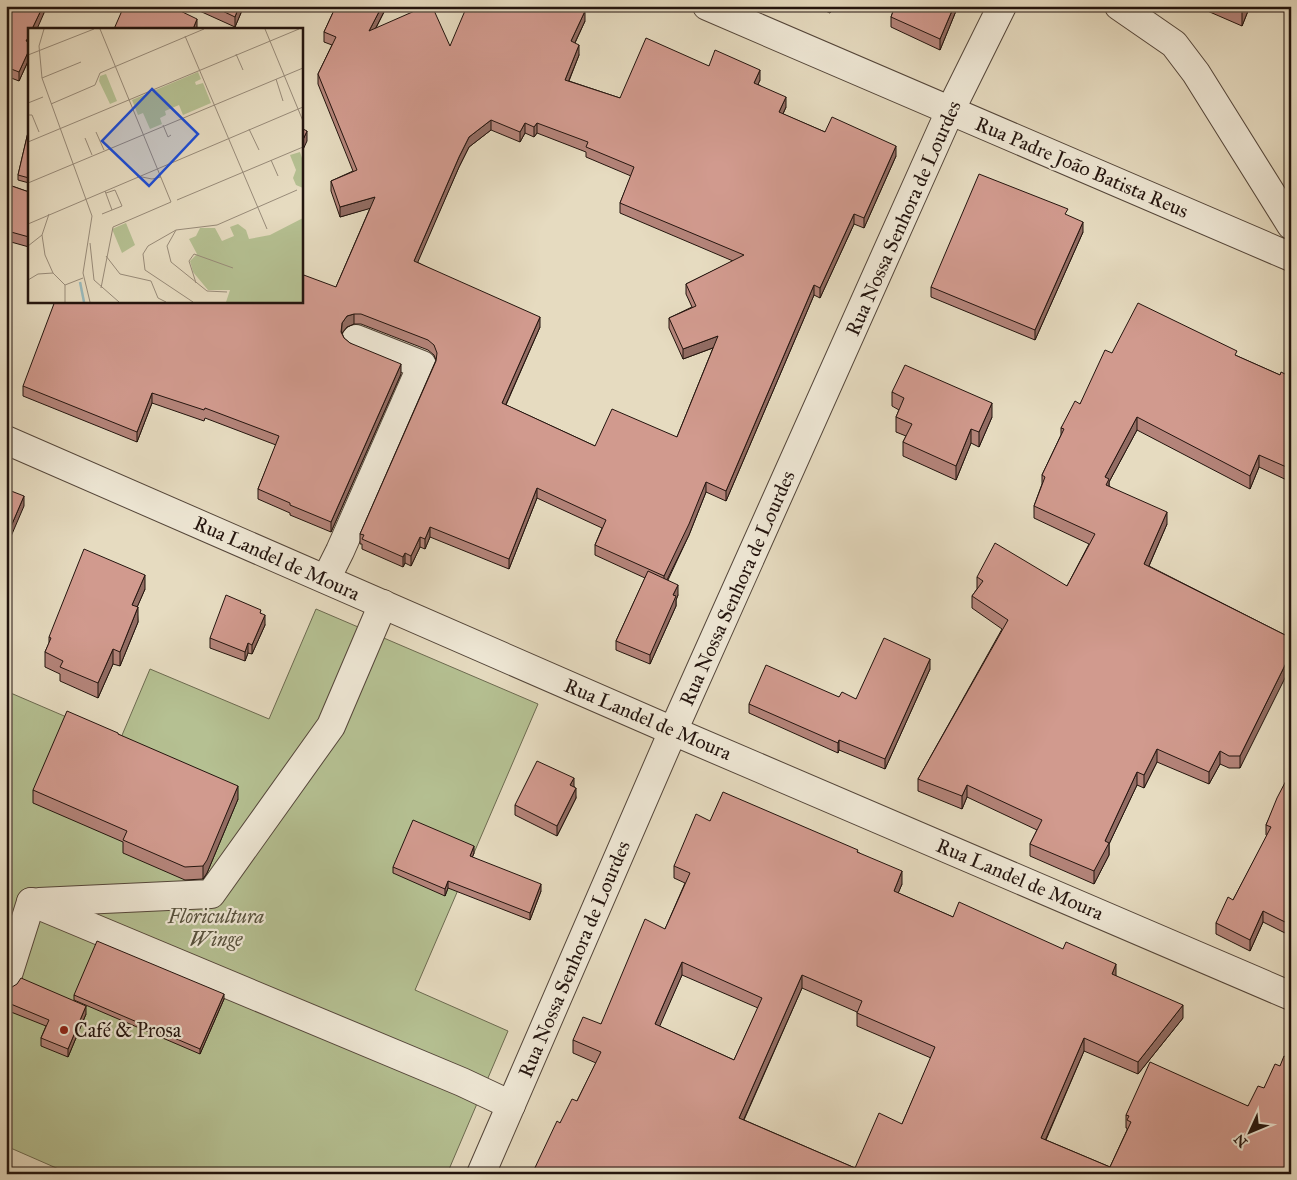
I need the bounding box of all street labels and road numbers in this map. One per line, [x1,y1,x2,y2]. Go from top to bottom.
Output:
street label: Rua Nossa Senhora de Lourdes [840,97,966,339]
street label: Rua Padre João Batista Reus [971,111,1192,224]
street label: Rua Nossa Senhora de Lourdes [674,467,800,709]
street label: Rua Landel de Moura [190,511,364,606]
street label: Rua Landel de Moura [561,673,736,765]
street label: Rua Landel de Moura [933,833,1108,925]
street label: Rua Nossa Senhora de Lourdes [513,837,635,1081]

